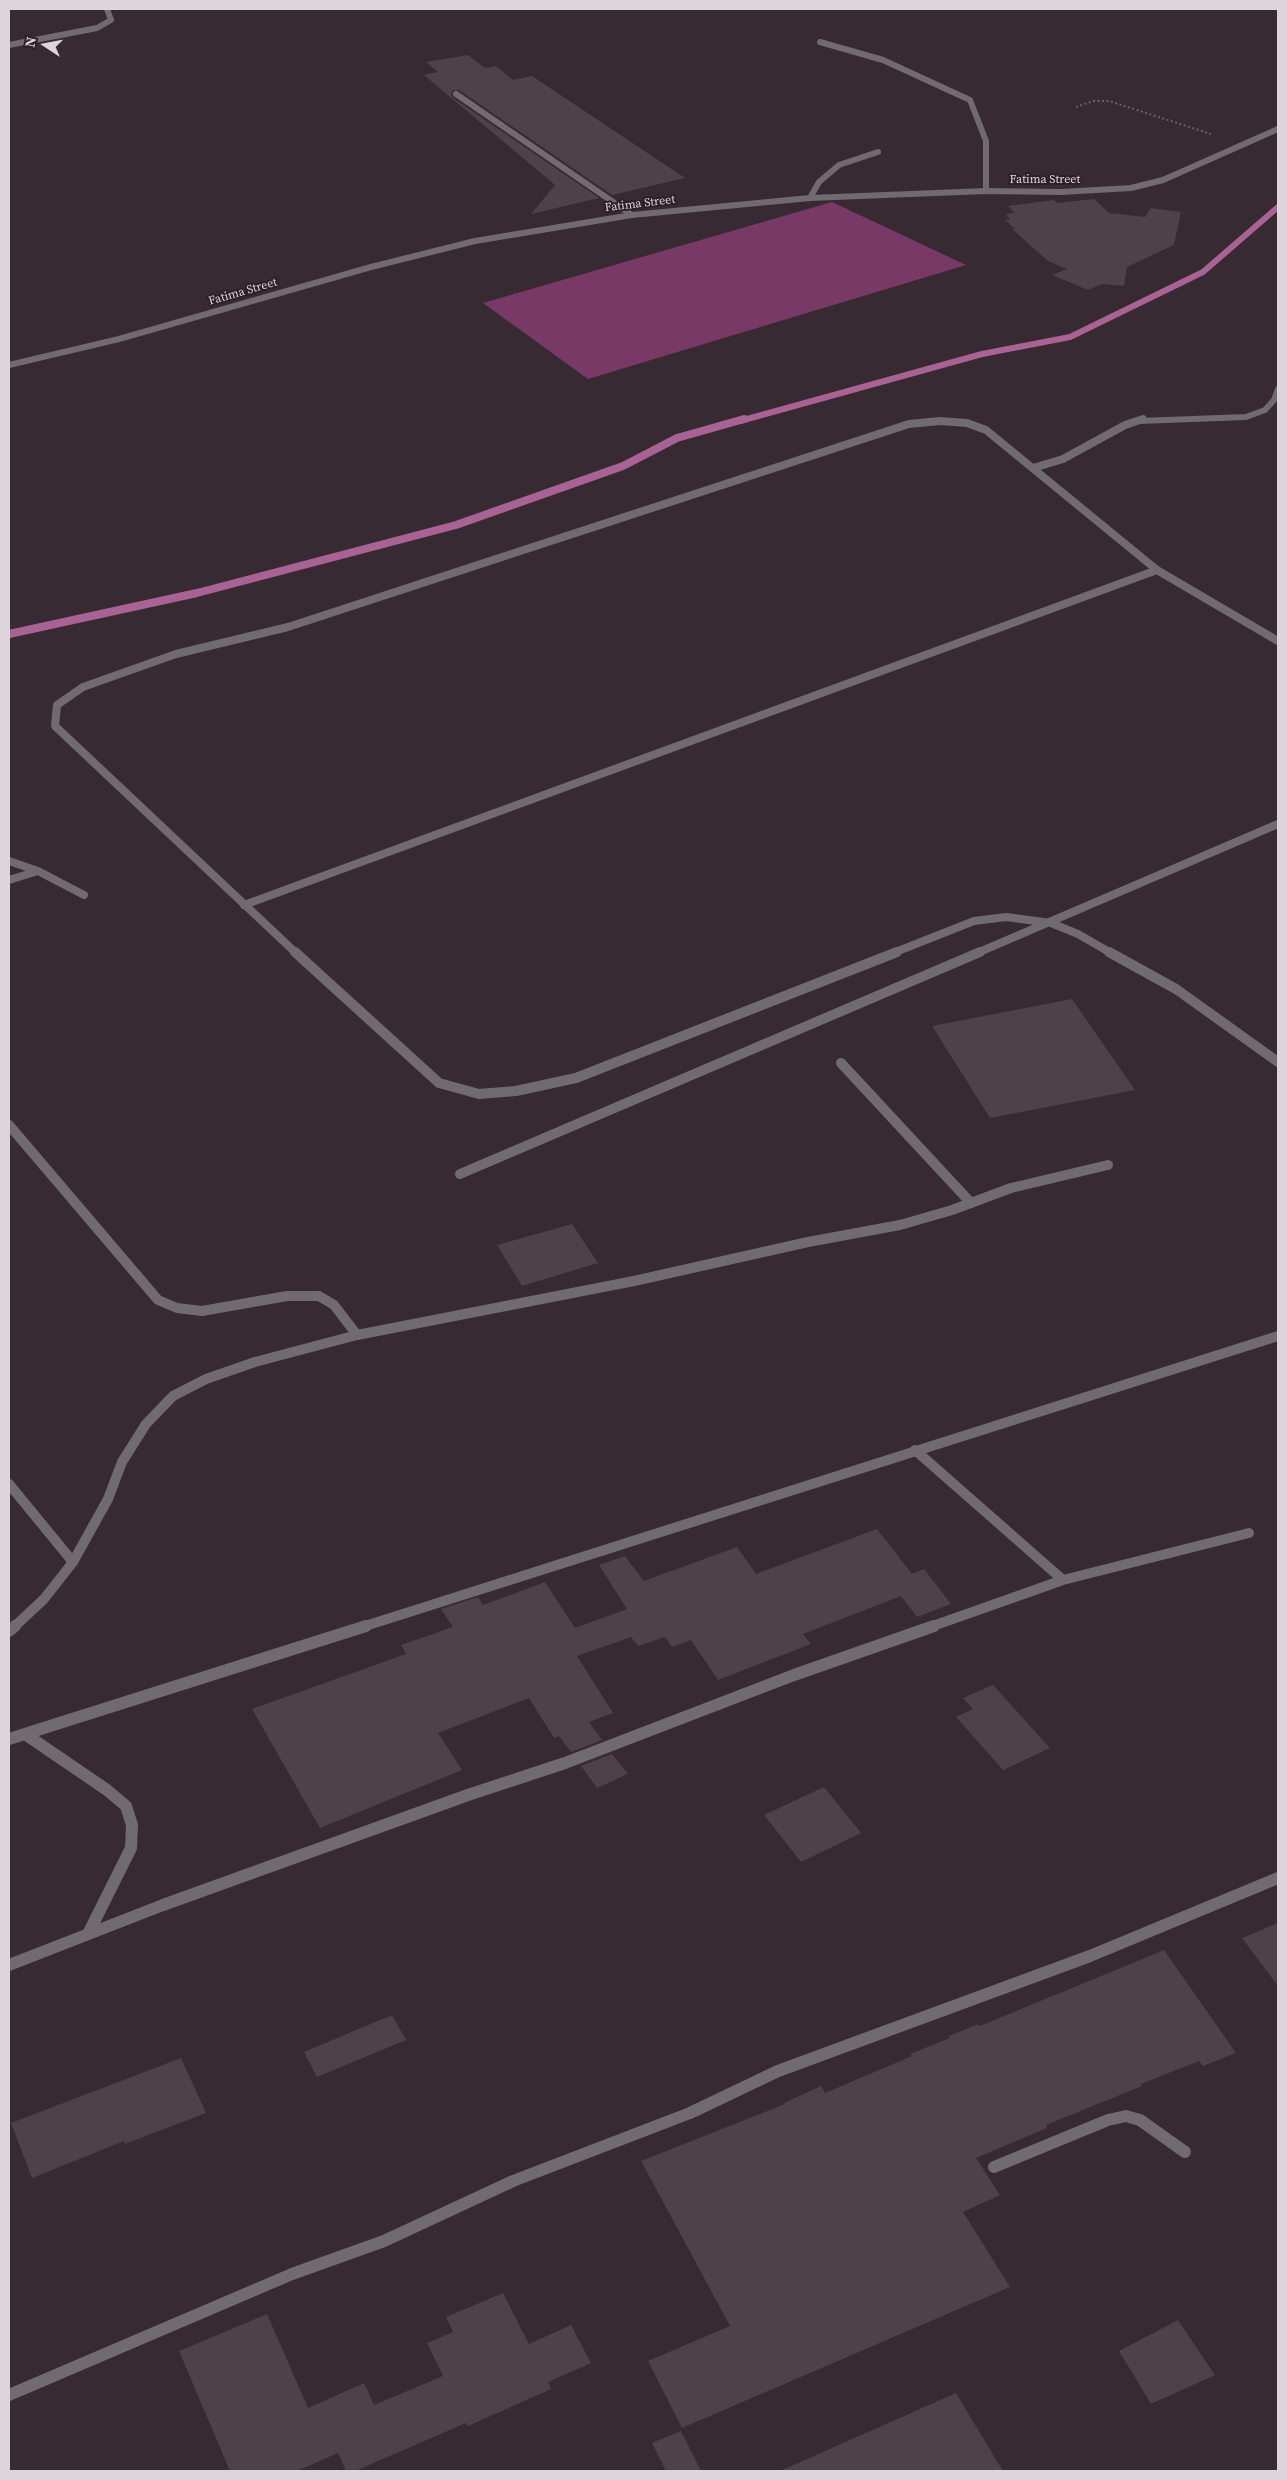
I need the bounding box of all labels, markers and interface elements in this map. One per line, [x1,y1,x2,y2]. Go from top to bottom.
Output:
north arrow [20,20,70,70]
text: N [19,35,41,49]
street label: Fatima Street [1010,173,1080,187]
street label: Fatima Street [604,193,676,215]
street label: Fatima Street [207,275,279,309]

